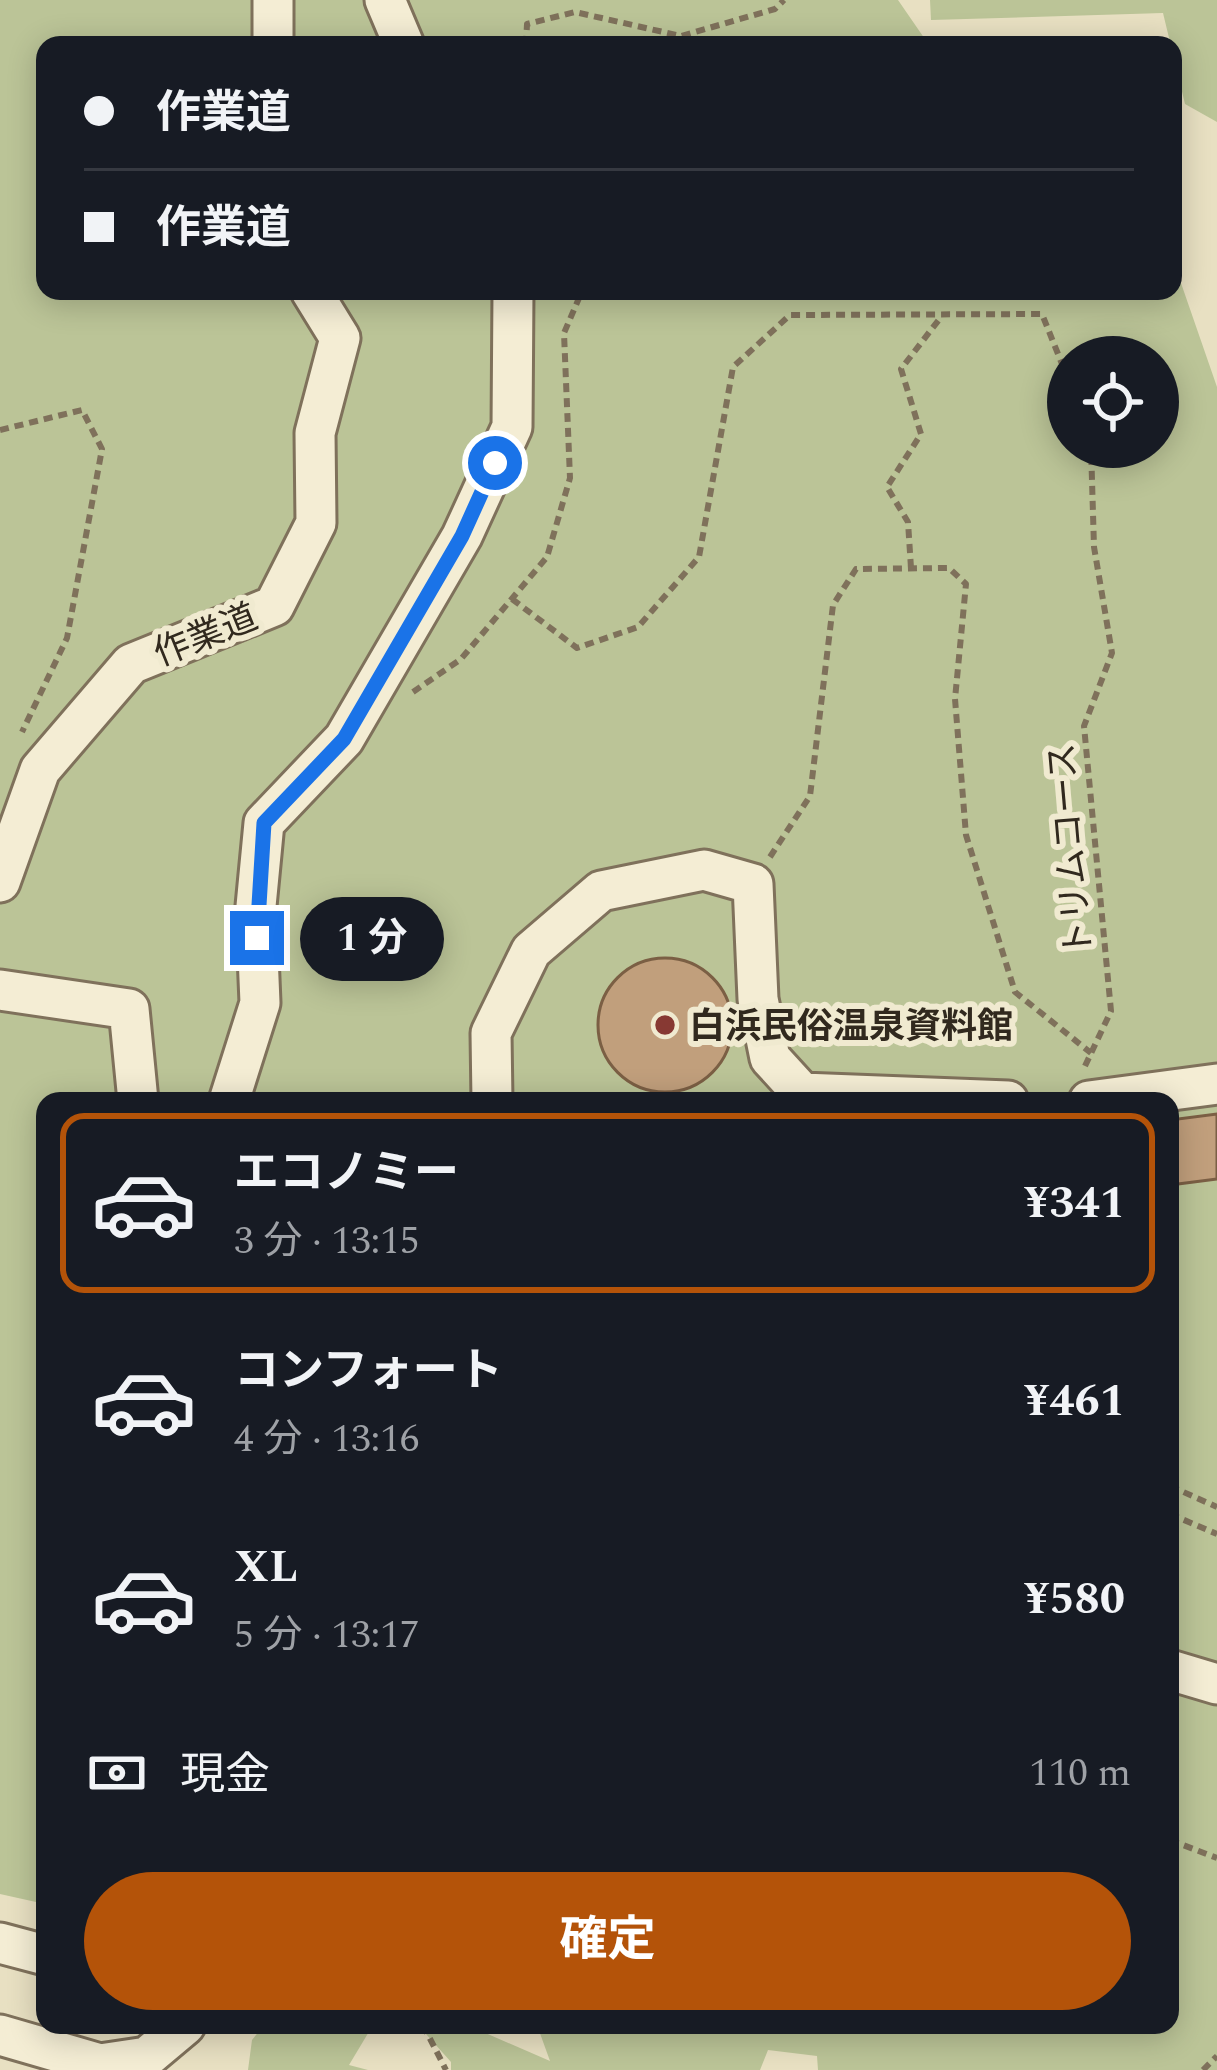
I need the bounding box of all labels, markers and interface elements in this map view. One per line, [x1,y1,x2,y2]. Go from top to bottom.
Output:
text: 作業道 [156,79,291,148]
text: 作業道 [156,194,291,263]
map controls [1047,336,1179,468]
button: locate [1047,336,1179,468]
route start [468,436,522,490]
street label: 作業道 [146,591,266,682]
street label: トリムコース [1035,741,1108,959]
callout: 1 分 [299,896,443,980]
text: 1 分 [337,909,407,968]
route end [230,911,284,965]
place label: 白浜民俗温泉資料館 [689,1000,1013,1055]
marker: 白浜民俗温泉資料館 [652,1012,678,1038]
text: エコノミー [234,1139,459,1208]
icon: car [90,1149,198,1257]
text: ¥341 [1024,1169,1125,1238]
text: 3 分 · 13:15 [234,1212,419,1271]
text: コンフォート [234,1337,503,1406]
icon: car [90,1347,198,1455]
text: ¥461 [1024,1367,1125,1436]
text: 4 分 · 13:16 [234,1410,419,1469]
text: XL [234,1533,298,1602]
icon: car [90,1545,198,1653]
text: ¥580 [1024,1565,1125,1634]
text: 5 分 · 13:17 [234,1606,419,1665]
icon: cash [84,1740,150,1806]
text: 現金 [180,1741,270,1810]
text: 110 m [1029,1744,1131,1803]
button: 確定 [84,1872,1131,2010]

